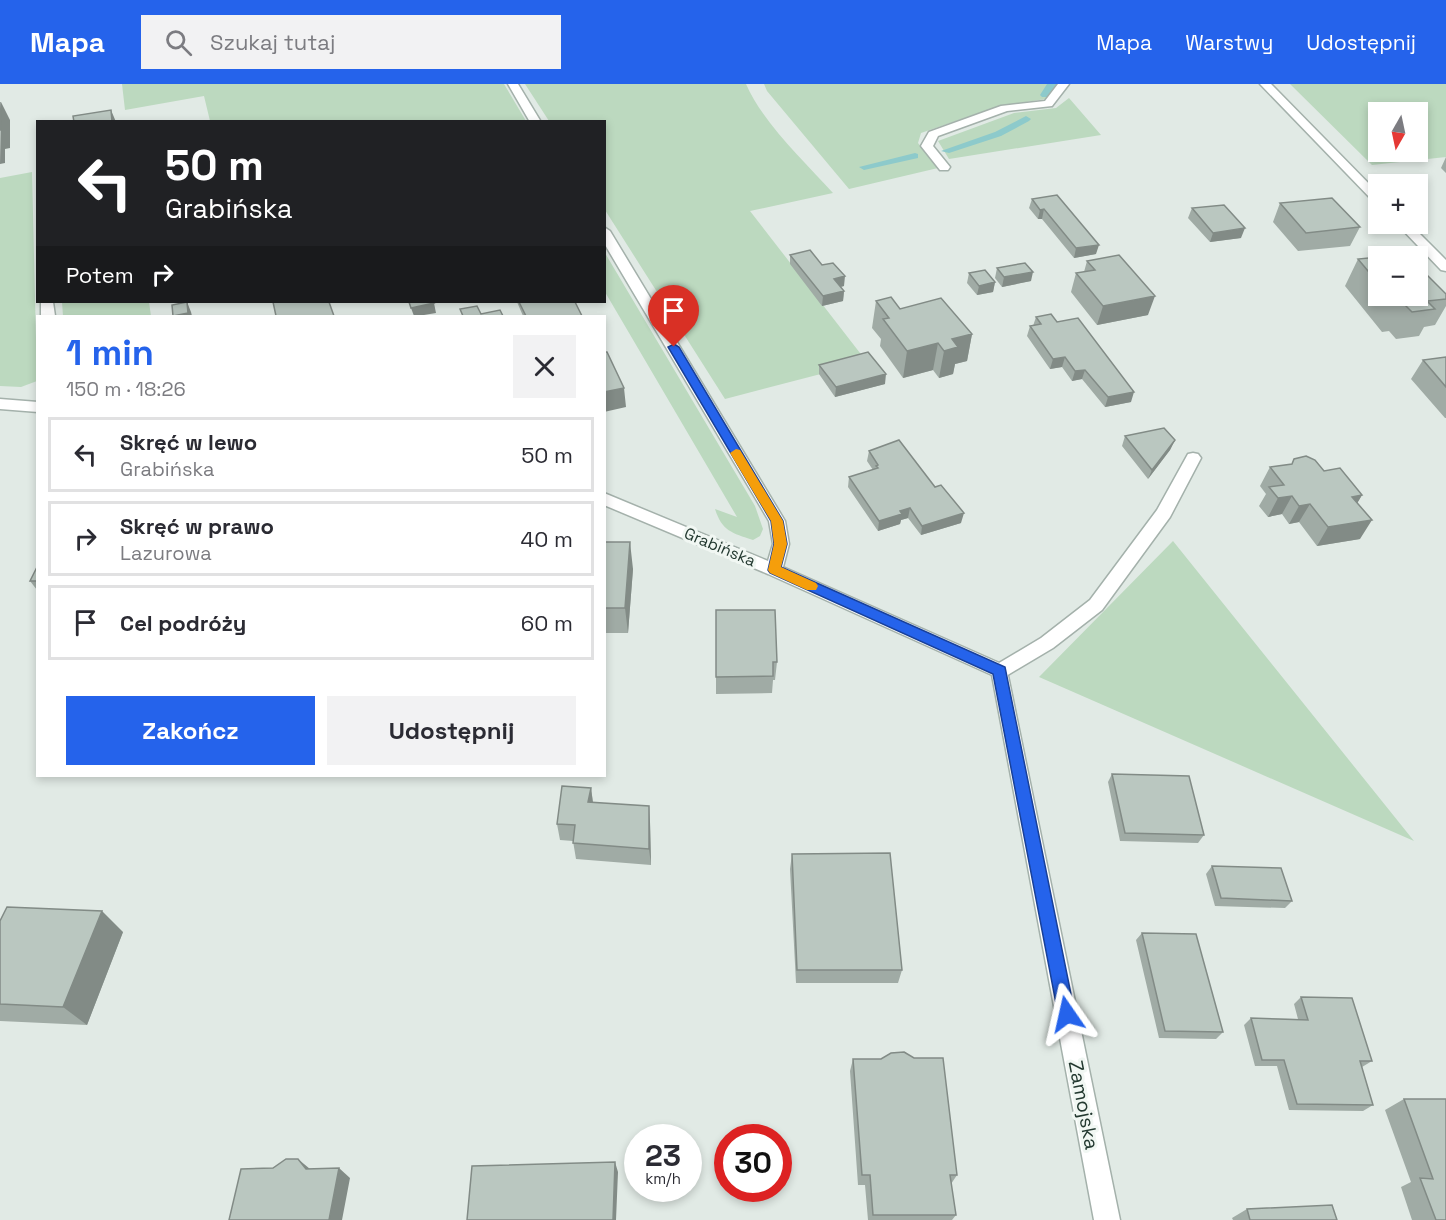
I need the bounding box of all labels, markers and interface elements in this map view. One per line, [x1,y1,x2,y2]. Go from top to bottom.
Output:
search box [141,15,561,69]
text: Mapa [30,24,105,60]
icon: search [162,26,195,59]
text: Szukaj tutaj [210,28,335,56]
text: Mapa [1096,29,1152,56]
text: Warstwy [1185,29,1273,56]
text: Udostępnij [1306,29,1416,56]
north arrow [1368,102,1428,162]
map controls [1368,102,1428,306]
text: 50 m [165,139,264,192]
icon: left [66,144,144,222]
button: + [1368,174,1428,234]
text: Grabińska [165,191,293,226]
button: − [1368,246,1428,306]
icon: right [146,258,179,291]
text: Potem [66,261,134,289]
pin [648,285,699,347]
icon: arrive [657,294,690,327]
text: 1 min [66,330,154,376]
button: close [513,335,576,398]
text: 150 m · 18:26 [66,376,186,402]
text: Skręć w lewo [120,428,257,456]
icon: left [69,438,102,471]
text: 50 m [521,441,573,469]
text: Grabińska [120,456,215,482]
text: Skręć w prawo [120,512,274,540]
icon: right [69,522,102,555]
street label: Grabińska [681,523,759,571]
text: 40 m [521,525,573,553]
text: Lazurowa [120,540,212,566]
icon: arrive [69,606,102,639]
text: Cel podróży [120,609,246,637]
text: 60 m [521,609,573,637]
button: Zakończ [66,696,315,765]
button: Udostępnij [327,696,576,765]
position arrow [1035,982,1099,1046]
street label: Zamojska [1063,1058,1105,1152]
speed limit sign: 30 [714,1124,792,1202]
text: 23 [645,1136,681,1175]
text: km/h [645,1169,681,1188]

